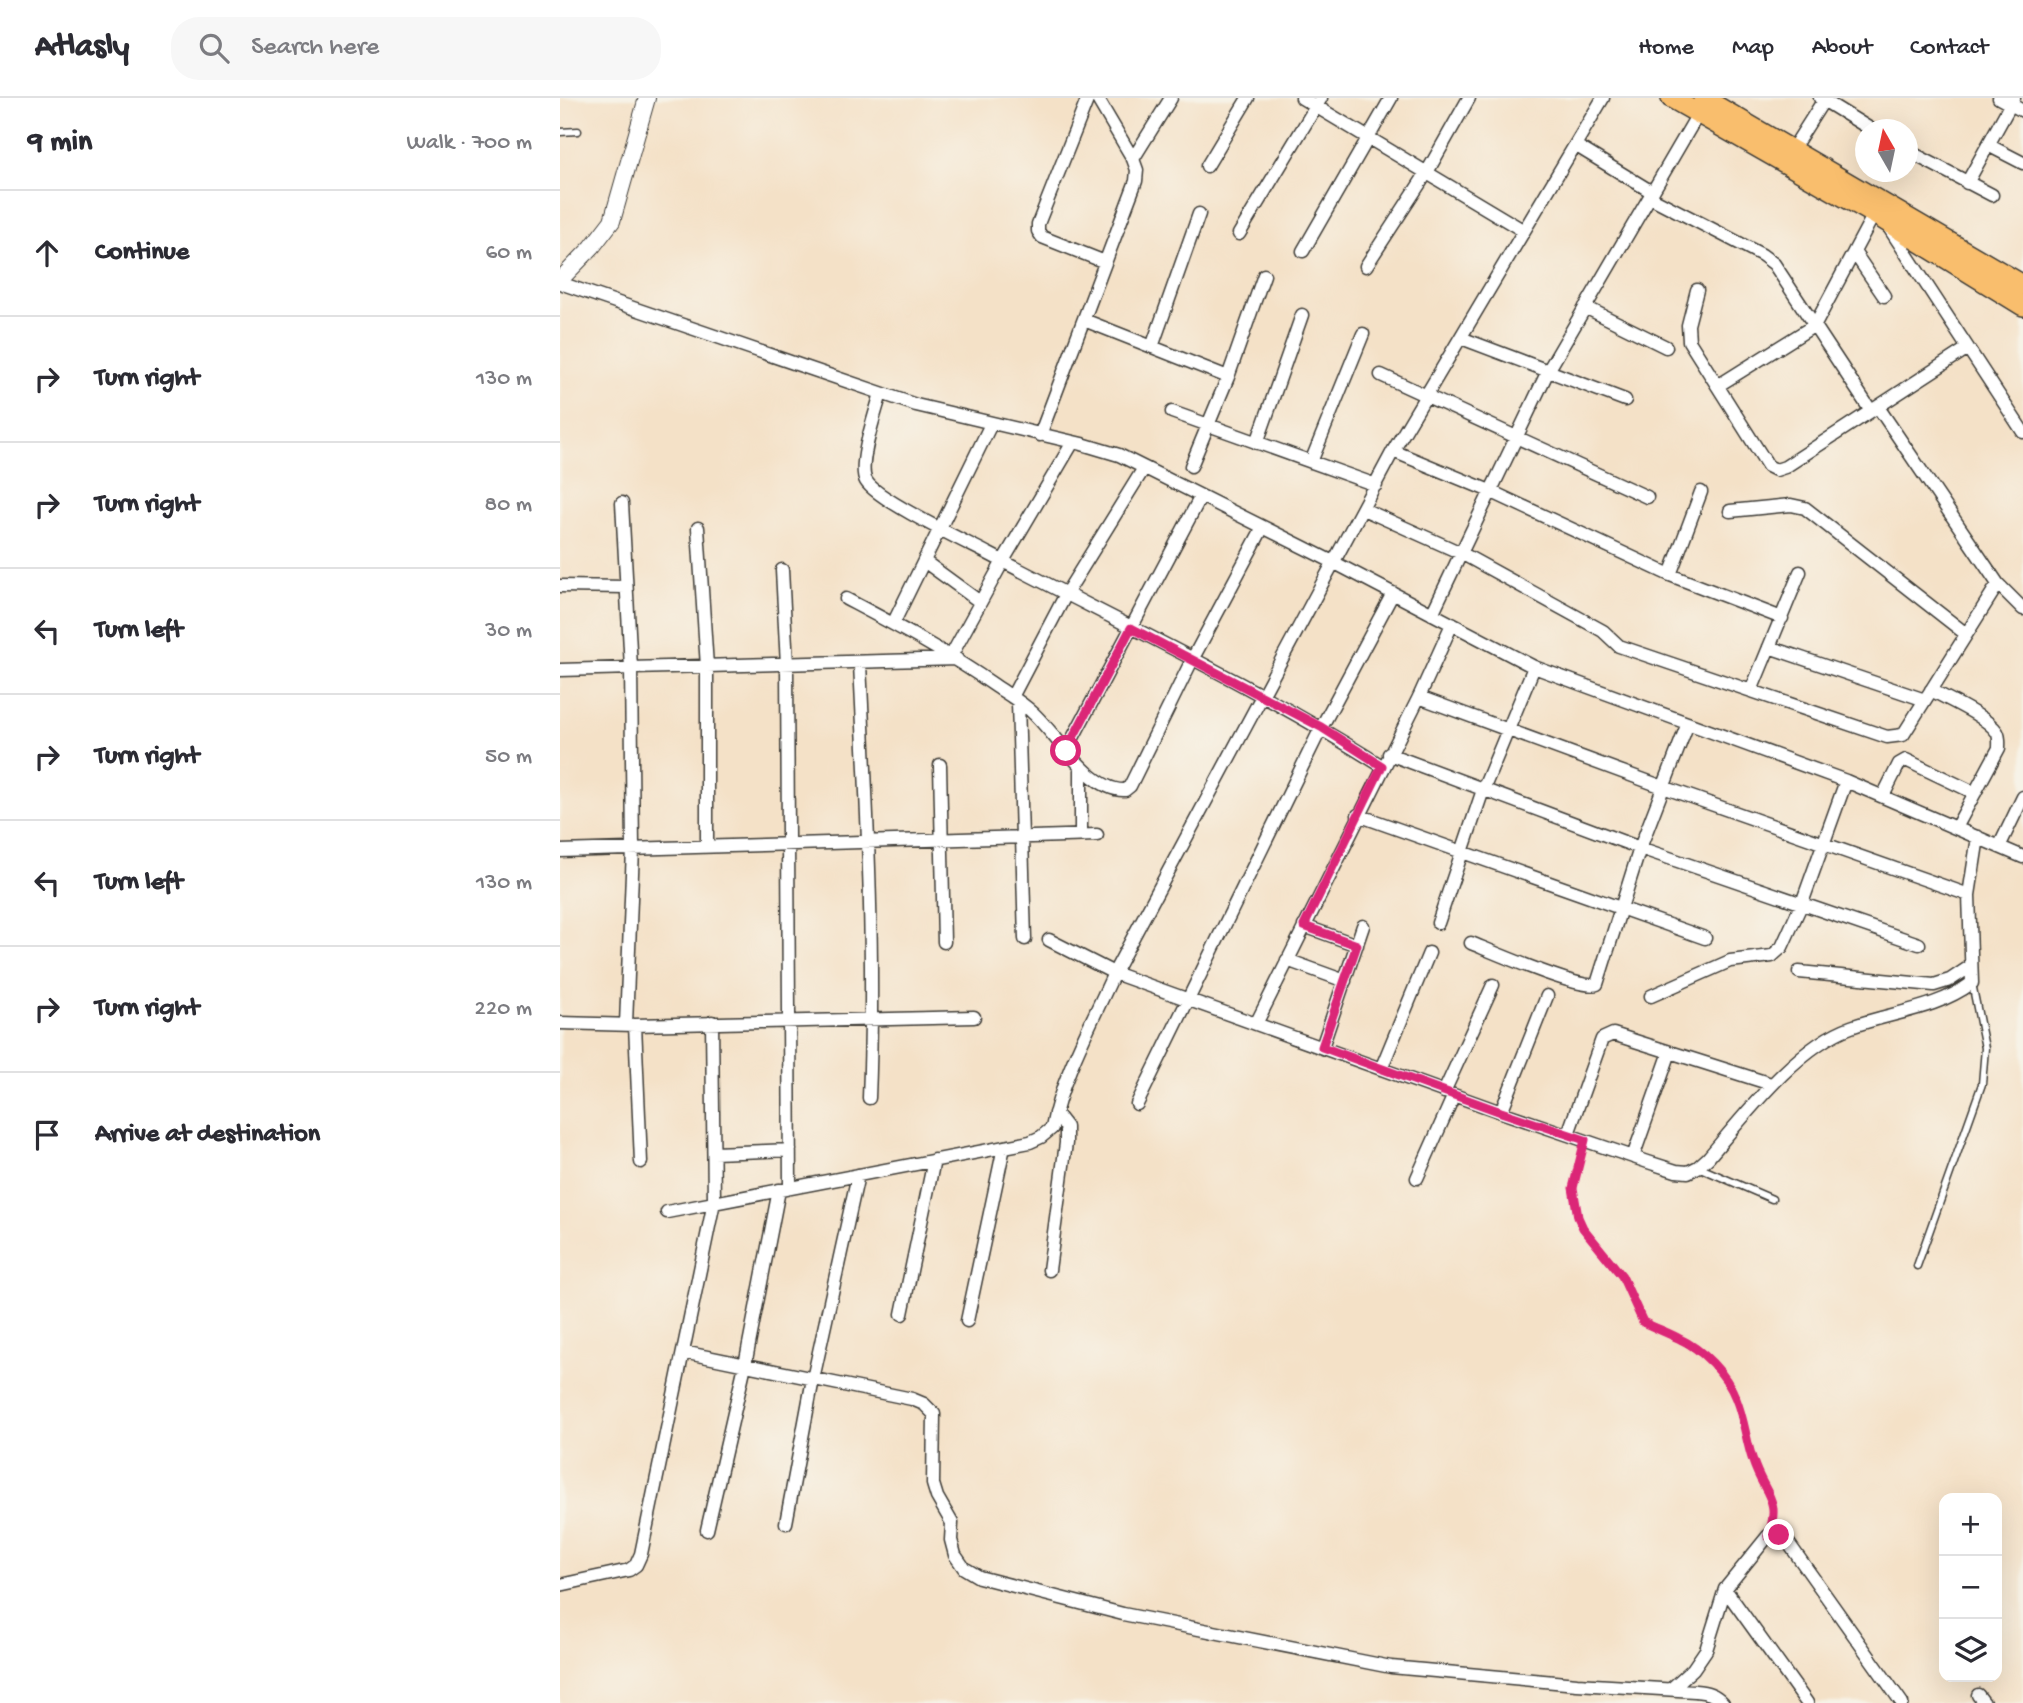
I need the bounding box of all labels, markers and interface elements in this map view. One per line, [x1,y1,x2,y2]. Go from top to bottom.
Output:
search box [171,17,661,80]
text: Atlasly [35,29,129,67]
icon: search [195,29,233,67]
text: Search here [251,33,379,64]
text: Home [1638,34,1694,63]
text: Map [1732,34,1774,63]
text: About [1812,34,1872,63]
text: Contact [1910,34,1988,63]
north arrow [1855,119,1918,182]
text: 9 min [28,126,92,161]
text: Walk · 700 m [406,130,532,157]
icon: ahead [28,234,66,272]
text: Continue [95,238,189,269]
text: 60 m [486,240,532,267]
icon: right [28,360,66,398]
text: Turn right [95,364,199,395]
text: 130 m [476,366,532,393]
icon: right [28,486,66,524]
text: Turn right [95,490,199,521]
text: 80 m [485,492,532,519]
icon: left [28,612,66,650]
text: Turn left [95,616,183,647]
text: 30 m [485,618,532,645]
route start [1050,735,1081,766]
icon: right [28,738,66,776]
text: Turn right [95,742,199,773]
text: 50 m [485,744,532,771]
icon: left [28,864,66,902]
text: Turn left [95,868,183,899]
text: 130 m [476,870,532,897]
icon: right [28,990,66,1028]
text: Turn right [95,994,199,1025]
text: 220 m [475,996,532,1023]
icon: arrive [28,1116,66,1154]
text: Arrive at destination [95,1120,320,1151]
map controls [1939,1493,2002,1682]
button: + [1939,1493,2002,1556]
route end [1763,1519,1794,1550]
button: − [1939,1556,2002,1619]
button: layers [1939,1619,2002,1682]

